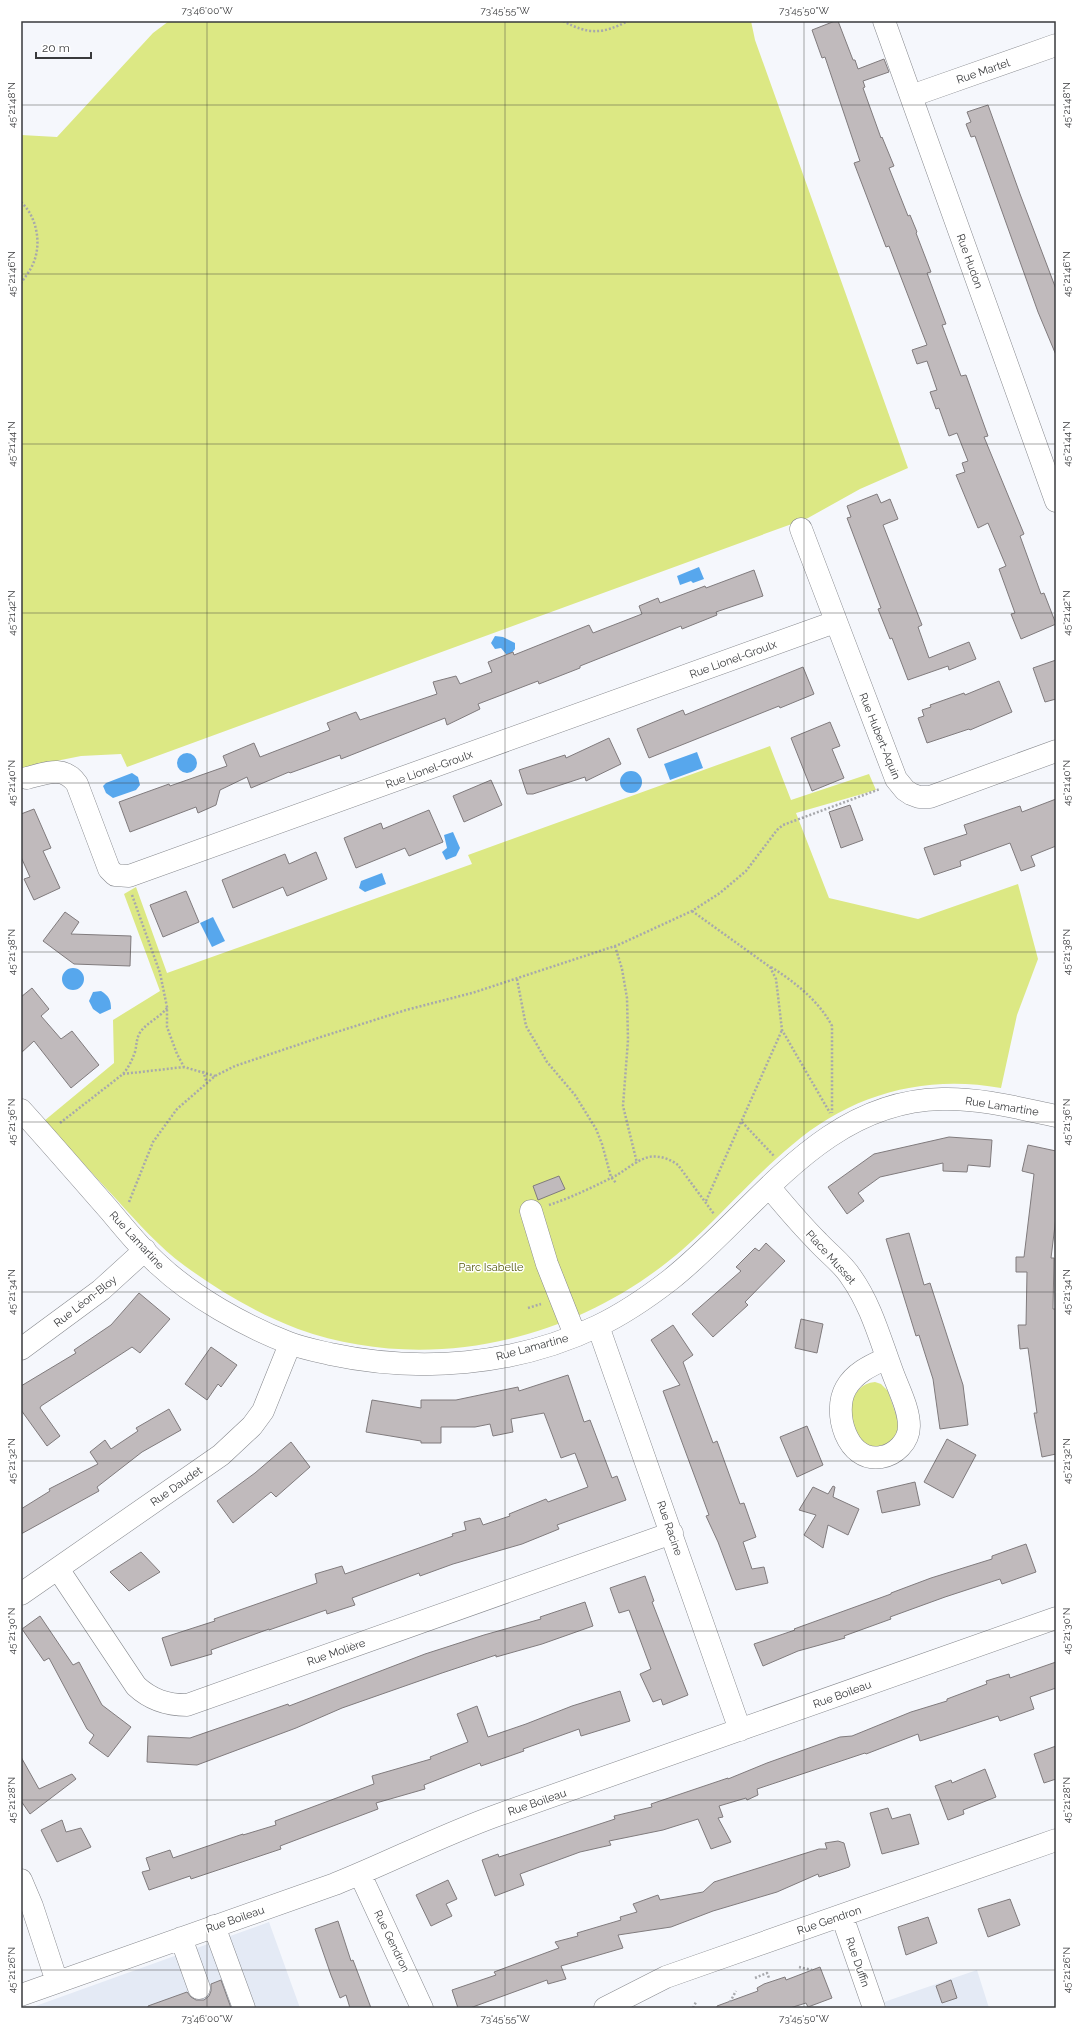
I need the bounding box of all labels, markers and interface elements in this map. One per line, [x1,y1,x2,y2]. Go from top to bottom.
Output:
text: 73°46'00"W [181,5,233,16]
text: 73°45'55"W [480,5,530,16]
text: 73°45'50"W [779,5,829,16]
scale bar [36,34,91,60]
text: 20 m [42,41,70,55]
street label: Rue Martel [955,56,1011,87]
text: 45°21'48"N [6,82,17,128]
text: 45°21'48"N [1061,82,1072,128]
street label: Rue Hudon [954,232,985,290]
text: 45°21'46"N [6,251,17,297]
text: 45°21'46"N [1061,251,1072,297]
text: 45°21'44"N [6,421,17,467]
text: 45°21'44"N [1061,421,1072,467]
text: 45°21'42"N [6,590,17,636]
text: 45°21'42"N [1061,590,1072,636]
street label: Rue Lionel-Groulx [688,638,779,681]
street label: Rue Hubert-Aquin [856,691,903,781]
street label: Rue Lionel-Groulx [384,748,475,791]
text: 45°21'40"N [6,760,17,806]
text: 45°21'40"N [1061,760,1072,806]
text: 45°21'38"N [6,929,17,975]
text: 45°21'38"N [1061,929,1072,975]
street label: Rue Lamartine [964,1094,1040,1119]
text: 45°21'36"N [6,1099,17,1145]
text: 45°21'36"N [1061,1099,1072,1145]
street label: Rue Lamartine [107,1209,167,1272]
street label: Place Musset [803,1228,858,1287]
park label: Parc Isabelle [459,1261,524,1274]
text: 45°21'34"N [6,1269,17,1315]
text: 45°21'34"N [1061,1269,1072,1315]
street label: Rue Léon-Bloy [51,1273,119,1330]
street label: Rue Lamartine [495,1331,570,1363]
text: 45°21'32"N [6,1438,17,1484]
text: 45°21'32"N [1061,1438,1072,1484]
street label: Rue Daudet [148,1464,205,1509]
street label: Rue Racine [654,1499,685,1558]
text: 45°21'30"N [6,1608,17,1654]
text: 45°21'30"N [1061,1608,1072,1654]
street label: Rue Molière [305,1636,368,1669]
street label: Rue Boileau [811,1678,873,1711]
text: 45°21'28"N [6,1777,17,1823]
text: 45°21'28"N [1061,1777,1072,1823]
street label: Rue Boileau [506,1786,568,1819]
street label: Rue Boileau [204,1903,266,1936]
street label: Rue Gendron [795,1903,863,1938]
street label: Rue Gendron [371,1908,412,1974]
street label: Rue Duffin [843,1936,872,1989]
text: 45°21'26"N [6,1947,17,1993]
text: 45°21'26"N [1061,1947,1072,1993]
text: 73°46'00"W [181,2013,233,2024]
text: 73°45'55"W [480,2013,530,2024]
text: 73°45'50"W [779,2013,829,2024]

